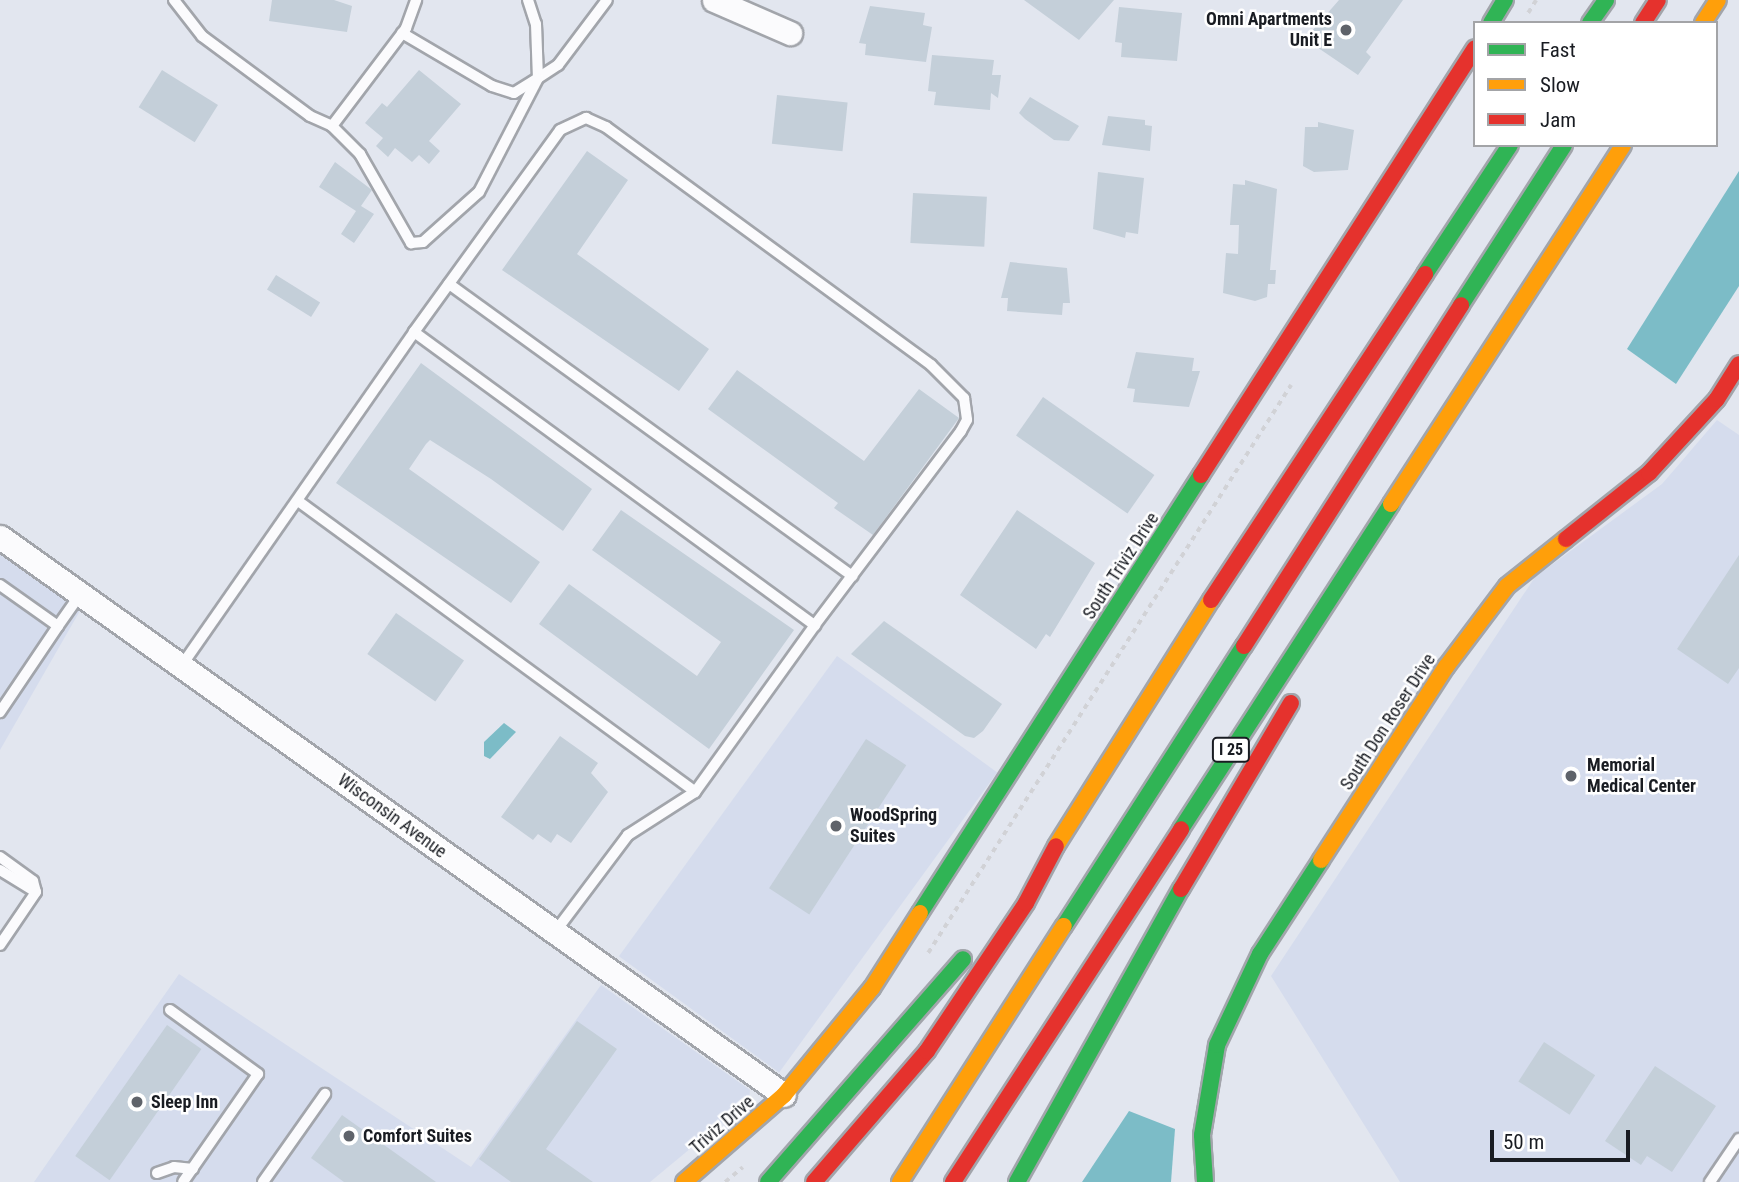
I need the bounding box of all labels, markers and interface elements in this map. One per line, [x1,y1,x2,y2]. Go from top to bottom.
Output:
place label: Omni Apartments Unit E [1206,9,1332,52]
legend [1473,21,1718,147]
marker: Omni Apartments Unit E [1338,22,1354,38]
text: Fast [1540,38,1576,62]
text: Slow [1540,73,1580,97]
text: Jam [1540,108,1576,132]
street label: South Triviz Drive [1078,508,1164,624]
street label: South Don Roser Drive [1336,650,1440,794]
road number: I 25 [1212,737,1250,762]
place label: Memorial Medical Center [1587,755,1696,798]
marker: Memorial Medical Center [1561,766,1581,786]
street label: Wisconsin Avenue [333,769,451,863]
place label: WoodSpring Suites [850,805,937,848]
marker: WoodSpring Suites [828,818,844,834]
place label: Sleep Inn [151,1091,218,1113]
street label: Triviz Drive [685,1091,759,1159]
marker: Sleep Inn [129,1094,145,1110]
scale bar [1494,1116,1634,1160]
place label: Comfort Suites [363,1125,472,1147]
marker: Comfort Suites [341,1128,357,1144]
text: 50 m [1503,1130,1544,1154]

